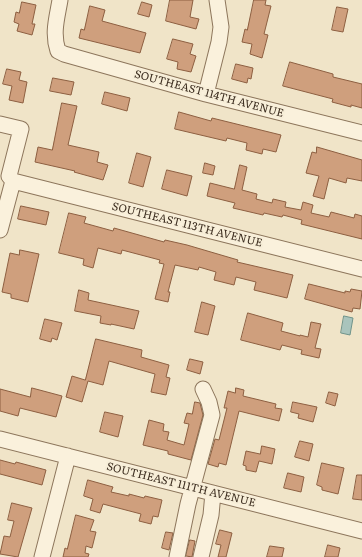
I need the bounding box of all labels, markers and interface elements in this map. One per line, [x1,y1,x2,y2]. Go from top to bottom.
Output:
street label: SOUTHEAST 114TH AVENUE [133,68,285,120]
street label: SOUTHEAST 113TH AVENUE [110,200,264,250]
street label: SOUTHEAST 111TH AVENUE [105,460,257,510]

